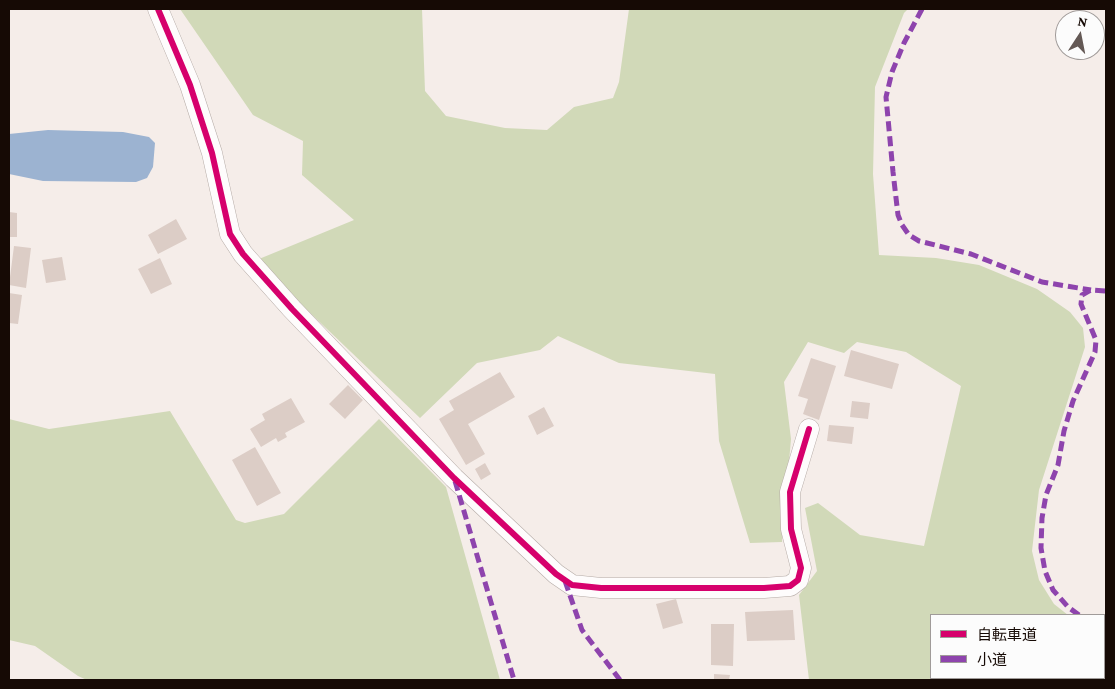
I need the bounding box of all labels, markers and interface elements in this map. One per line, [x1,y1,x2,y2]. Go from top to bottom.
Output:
north arrow [1055,10,1105,60]
text: N [1076,12,1089,30]
legend [930,614,1105,679]
text: 自転車道 [977,627,1037,643]
text: 小道 [977,652,1007,668]

